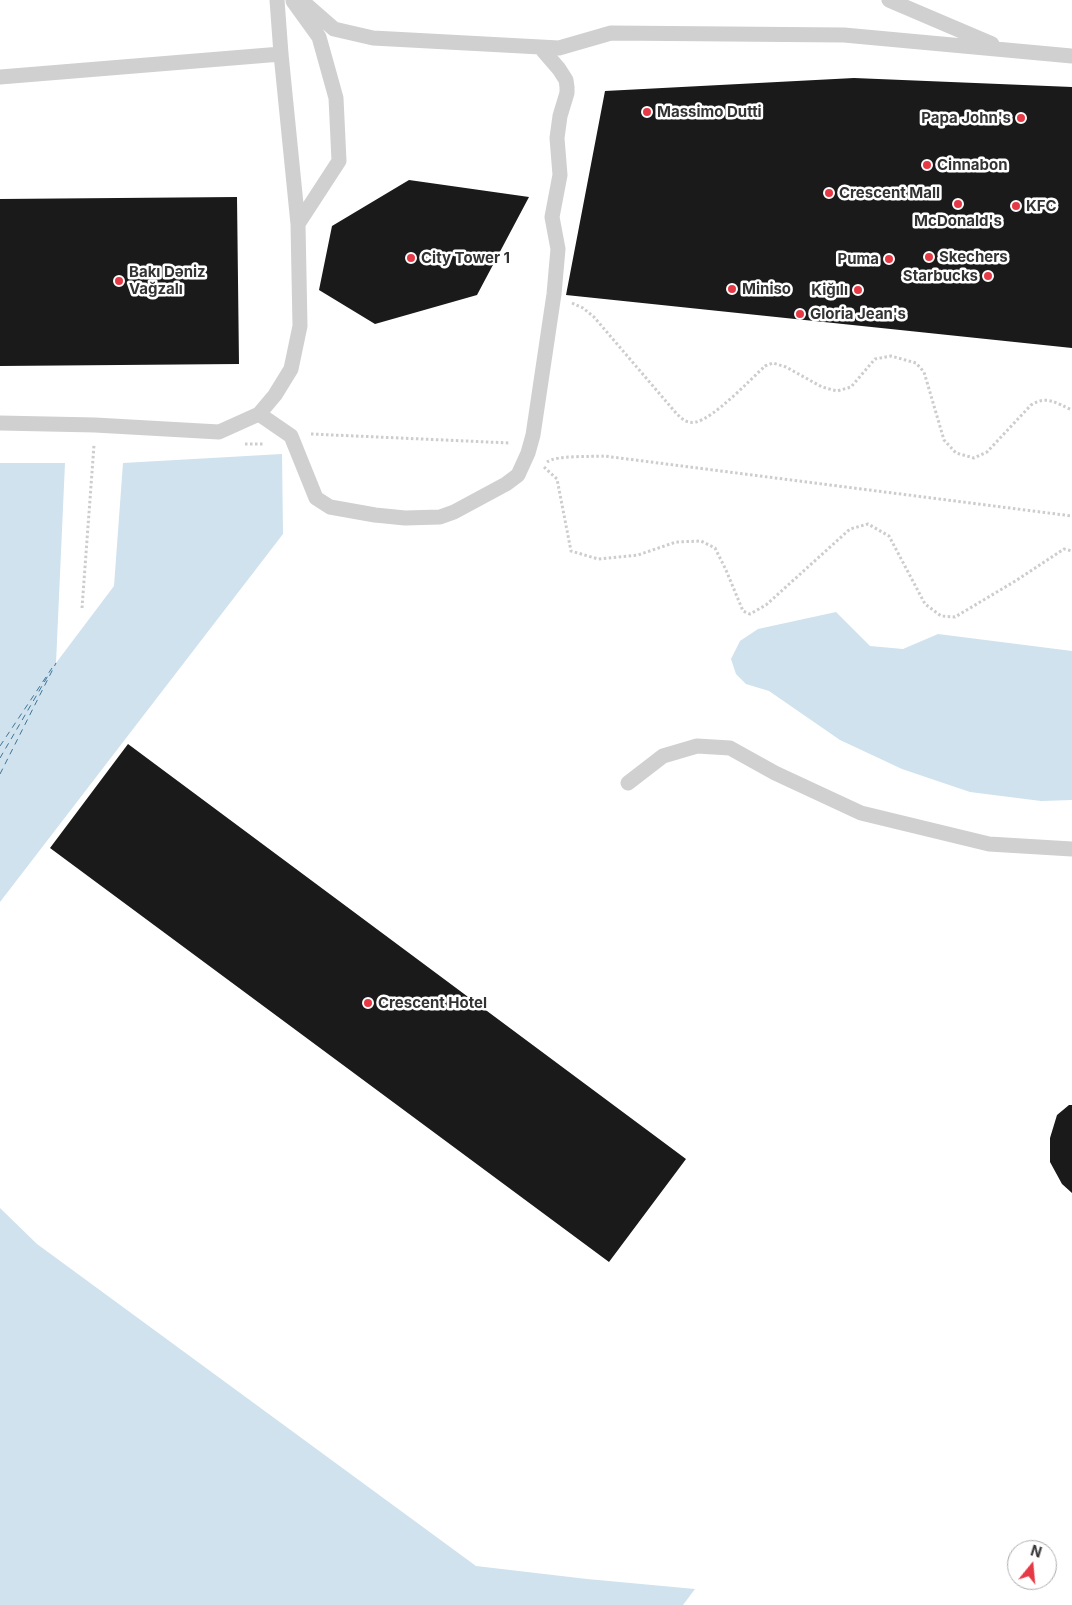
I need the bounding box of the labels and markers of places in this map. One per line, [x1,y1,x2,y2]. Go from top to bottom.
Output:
place label: Massimo Dutti [657,103,762,121]
marker: Massimo Dutti [641,106,653,118]
place label: Papa John's [921,109,1011,127]
marker: Papa John's [1015,112,1027,124]
place label: Cinnabon [937,156,1008,174]
marker: Cinnabon [921,159,933,171]
place label: Crescent Mall [839,184,940,202]
marker: Crescent Mall [823,187,835,199]
place label: KFC [1026,197,1057,215]
marker: McDonald's [952,198,964,210]
marker: KFC [1010,200,1022,212]
place label: McDonald's [914,212,1002,230]
place label: Skechers [939,248,1008,266]
place label: City Tower 1 [421,249,510,267]
place label: Puma [838,250,879,268]
marker: Skechers [923,251,935,263]
marker: City Tower 1 [405,252,417,264]
marker: Puma [883,253,895,265]
place label: Bakı Dəniz Vağzalı [129,263,206,298]
place label: Starbucks [903,267,978,285]
marker: Starbucks [982,270,994,282]
marker: Bakı Dəniz Vağzalı [113,275,125,287]
place label: Miniso [742,280,791,298]
place label: Kiğılı [811,281,848,299]
marker: Miniso [726,283,738,295]
marker: Kiğılı [852,284,864,296]
place label: Gloria Jean's [810,305,906,323]
marker: Gloria Jean's [794,308,806,320]
place label: Crescent Hotel [378,994,487,1012]
marker: Crescent Hotel [362,997,374,1009]

